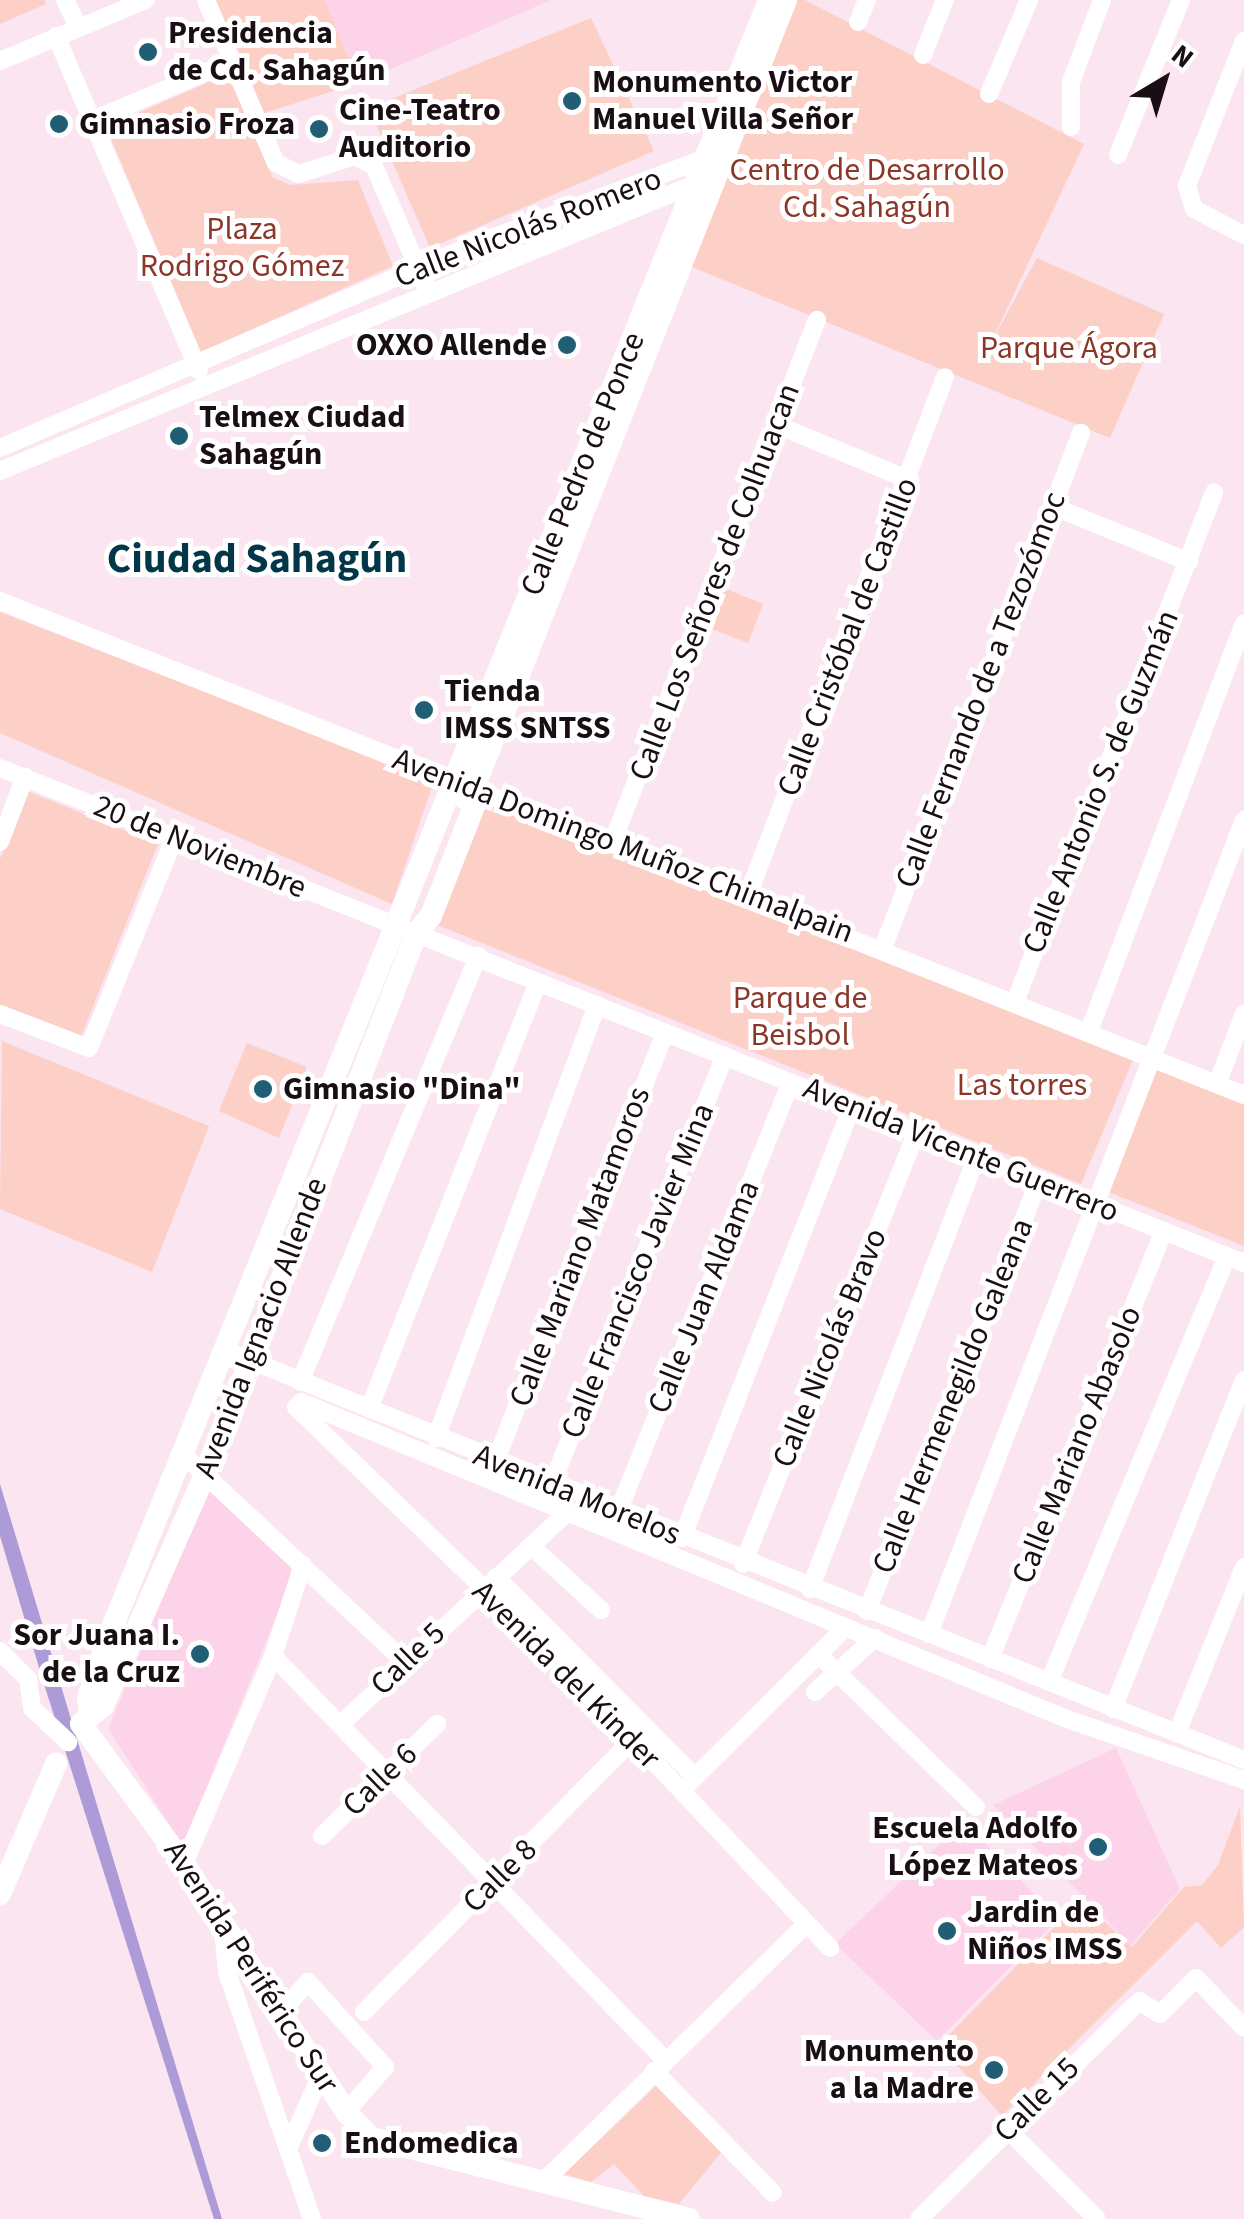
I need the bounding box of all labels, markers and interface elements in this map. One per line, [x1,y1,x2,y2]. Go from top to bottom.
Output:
place label: Presidencia de Cd. Sahagún [168,15,386,90]
north arrow [1114,30,1214,130]
text: N [1163,35,1202,78]
marker: Presidencia de Cd. Sahagún [137,41,159,63]
place label: Monumento Victor Manuel Villa Señor [592,64,853,139]
marker: Monumento Victor Manuel Villa Señor [561,90,583,112]
place label: Cine-Teatro Auditorio [339,92,501,167]
place label: Gimnasio Froza [79,105,295,143]
marker: Gimnasio Froza [48,113,70,135]
marker: Cine-Teatro Auditorio [308,118,330,140]
park label: Centro de Desarrollo Cd. Sahagún [729,152,1005,227]
street label: Calle Nicolás Romero [389,159,667,297]
park label: Plaza Rodrigo Gómez [140,211,344,286]
place label: OXXO Allende [356,326,547,364]
street label: Calle Pedro de Ponce [513,327,653,601]
park label: Parque Ágora [980,329,1158,367]
marker: OXXO Allende [556,334,578,356]
street label: Calle Los Señores de Colhuacan [621,378,809,786]
place label: Telmex Ciudad Sahagún [199,399,406,474]
marker: Telmex Ciudad Sahagún [168,425,190,447]
street label: Calle Cristóbal de Castillo [769,472,927,802]
street label: Calle Fernando de a Tezozómoc [888,487,1074,893]
district label: Ciudad Sahagún [107,534,407,584]
street label: Calle Antonio S. de Guzmán [1014,605,1188,959]
place label: Tienda IMSS SNTSS [444,673,610,748]
marker: Tienda IMSS SNTSS [413,699,435,721]
street label: Avenida Domingo Muñoz Chimalpain [387,740,859,952]
street label: 20 de Noviembre [88,787,312,907]
park label: Parque de Beisbol [733,980,867,1055]
park label: Las torres [957,1066,1087,1104]
street label: Avenida Vicente Guerrero [798,1069,1124,1231]
place label: Gimnasio "Dina" [283,1070,521,1108]
marker: Gimnasio "Dina" [252,1078,274,1100]
street label: Calle Mariano Matamoros [501,1082,659,1412]
street label: Calle Francisco Javier Mina [553,1098,723,1444]
street label: Avenida Ignacio Allende [186,1172,336,1484]
street label: Calle Juan Aldama [640,1175,768,1419]
street label: Calle Hermenegildo Galeana [864,1213,1042,1579]
street label: Calle Nicolás Bravo [765,1223,895,1473]
street label: Calle Mariano Abasolo [1004,1301,1150,1589]
street label: Avenida Morelos [468,1436,686,1554]
street label: Avenida del Kinder [464,1573,668,1777]
street label: Calle 5 [363,1614,453,1704]
place label: Sor Juana I. de la Cruz [13,1617,180,1692]
marker: Sor Juana I. de la Cruz [189,1643,211,1665]
street label: Calle 6 [335,1735,425,1825]
place label: Escuela Adolfo López Mateos [872,1810,1078,1885]
street label: Calle 8 [455,1831,545,1921]
street label: Avenida Periférico Sur [155,1834,347,2100]
marker: Escuela Adolfo López Mateos [1087,1836,1109,1858]
place label: Jardin de Niños IMSS [967,1894,1123,1969]
marker: Jardin de Niños IMSS [936,1920,958,1942]
place label: Monumento a la Madre [804,2033,974,2108]
street label: Calle 15 [986,2049,1088,2151]
marker: Monumento a la Madre [983,2059,1005,2081]
place label: Endomedica [344,2124,519,2162]
marker: Endomedica [309,2130,335,2156]

